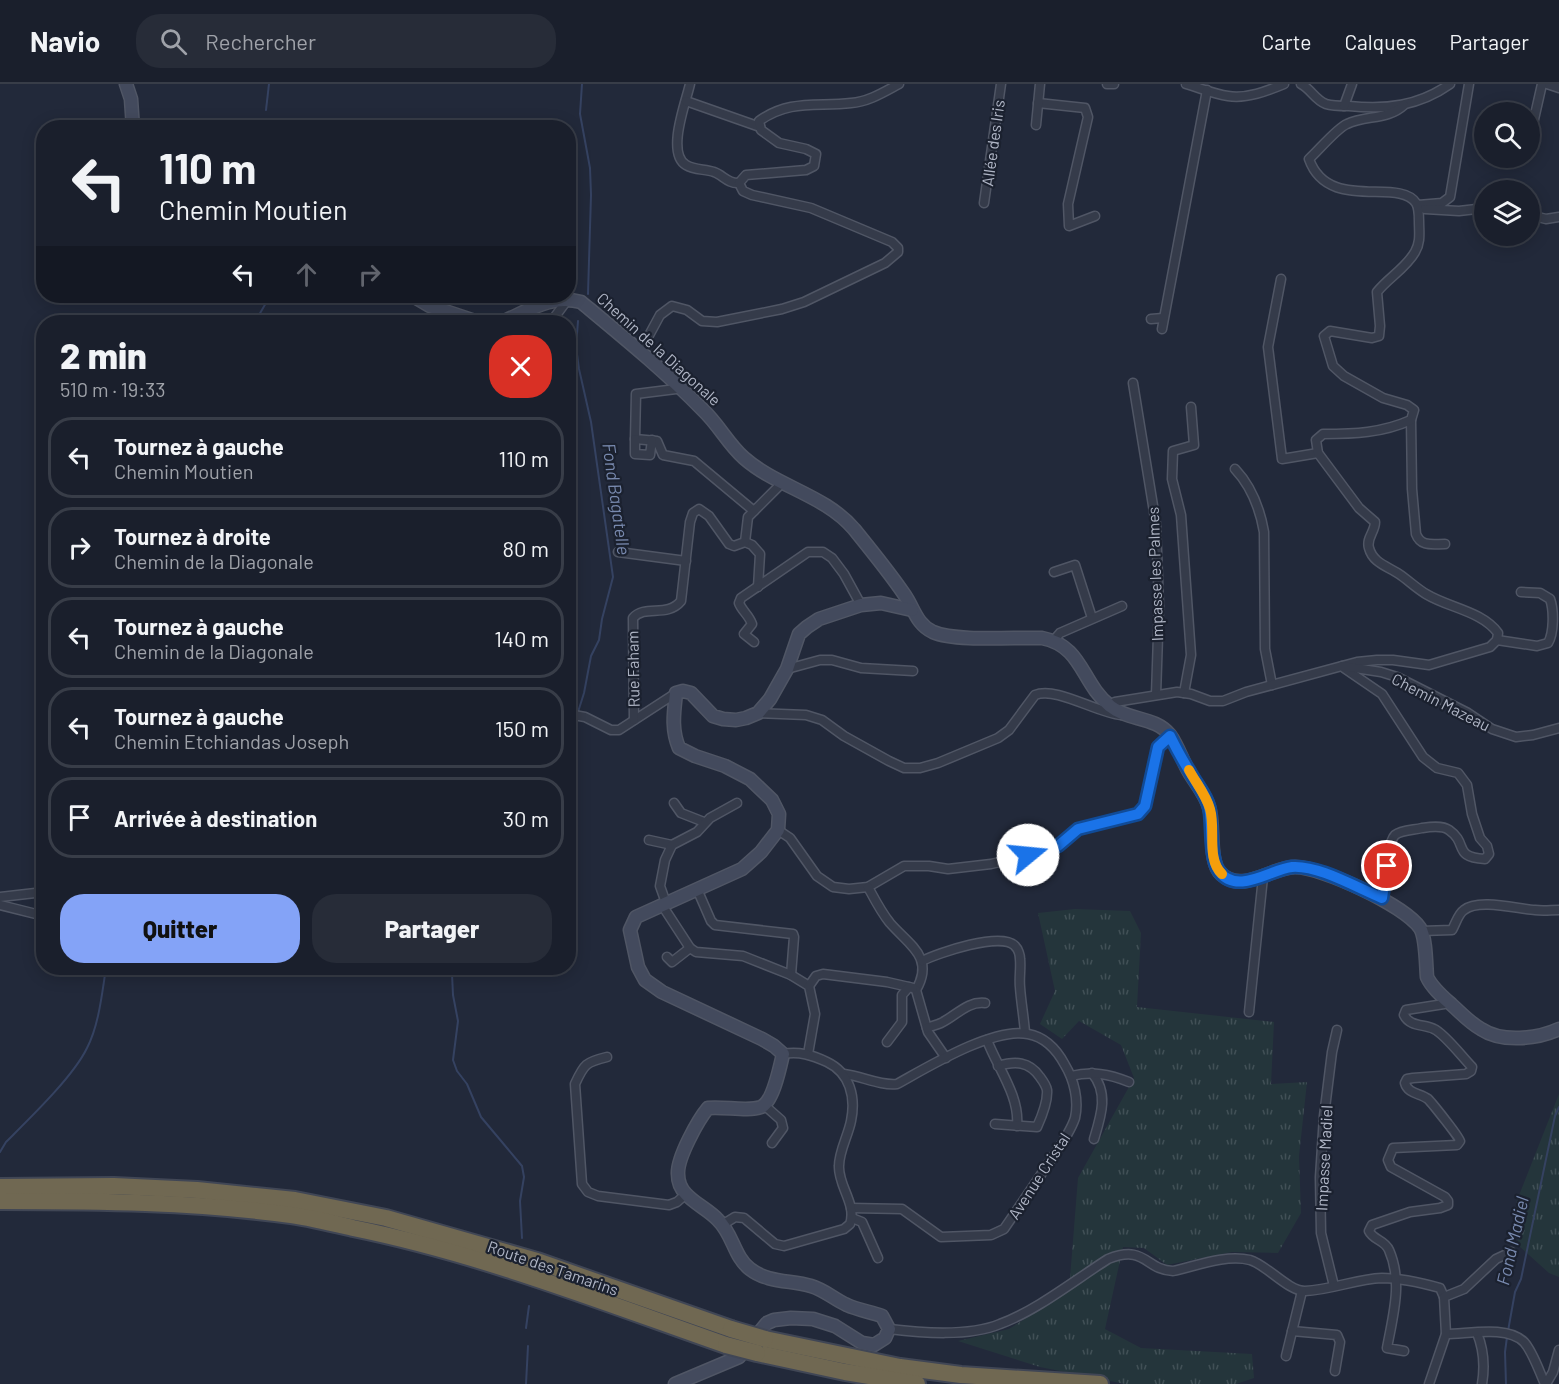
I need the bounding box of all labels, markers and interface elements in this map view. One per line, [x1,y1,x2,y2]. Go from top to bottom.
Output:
search box [136,14,556,68]
text: Navio [30,24,100,58]
icon: search [157,25,190,58]
text: Rechercher [205,28,316,54]
text: Carte [1262,29,1311,54]
text: Calques [1344,29,1417,54]
text: Partager [1450,29,1529,54]
street label: Allée des Iris [977,98,1008,187]
map controls [1474,102,1540,246]
button: search [1474,102,1540,168]
text: 110 m [159,142,256,192]
icon: left [60,144,138,222]
button: layers [1474,180,1540,246]
text: Chemin Moutien [159,193,347,225]
icon: left [227,258,260,291]
icon: ahead [290,258,323,291]
icon: right [353,258,386,291]
street label: Chemin de la Diagonale [594,288,725,409]
text: 2 min [60,333,147,376]
button: close [489,335,552,398]
text: 510 m · 19:33 [60,377,166,401]
text: Tournez à gauche [114,433,284,459]
icon: left [63,441,96,474]
water label: Fond Bagatelle [598,441,636,556]
text: 110 m [499,445,549,471]
text: Chemin Moutien [114,459,254,483]
street label: Impasse les Palmes [1143,506,1166,642]
text: Tournez à droite [114,523,271,549]
icon: right [63,531,96,564]
text: 80 m [503,535,549,561]
text: Chemin de la Diagonale [114,549,314,573]
text: Tournez à gauche [114,613,284,639]
icon: left [63,621,96,654]
text: 140 m [494,625,549,651]
street label: Rue Faham [622,630,643,708]
text: Chemin de la Diagonale [114,639,314,663]
street label: Chemin Mazeau [1389,669,1494,734]
text: Tournez à gauche [114,703,284,729]
icon: left [63,711,96,744]
text: 150 m [495,715,549,741]
text: Chemin Etchiandas Joseph [114,729,349,753]
icon: arrive [63,801,96,834]
text: Arrivée à destination [114,805,317,831]
text: 30 m [503,805,549,831]
position arrow [996,823,1060,887]
pin [1361,840,1412,891]
icon: arrive [1370,849,1403,882]
button: Quitter [60,894,300,963]
button: Partager [312,894,552,963]
street label: Impasse Madiel [1311,1105,1336,1211]
street label: Avenue Cristal [1004,1129,1074,1222]
water label: Fond Madiel [1491,1194,1533,1287]
street label: Route des Tamarins [485,1236,621,1299]

